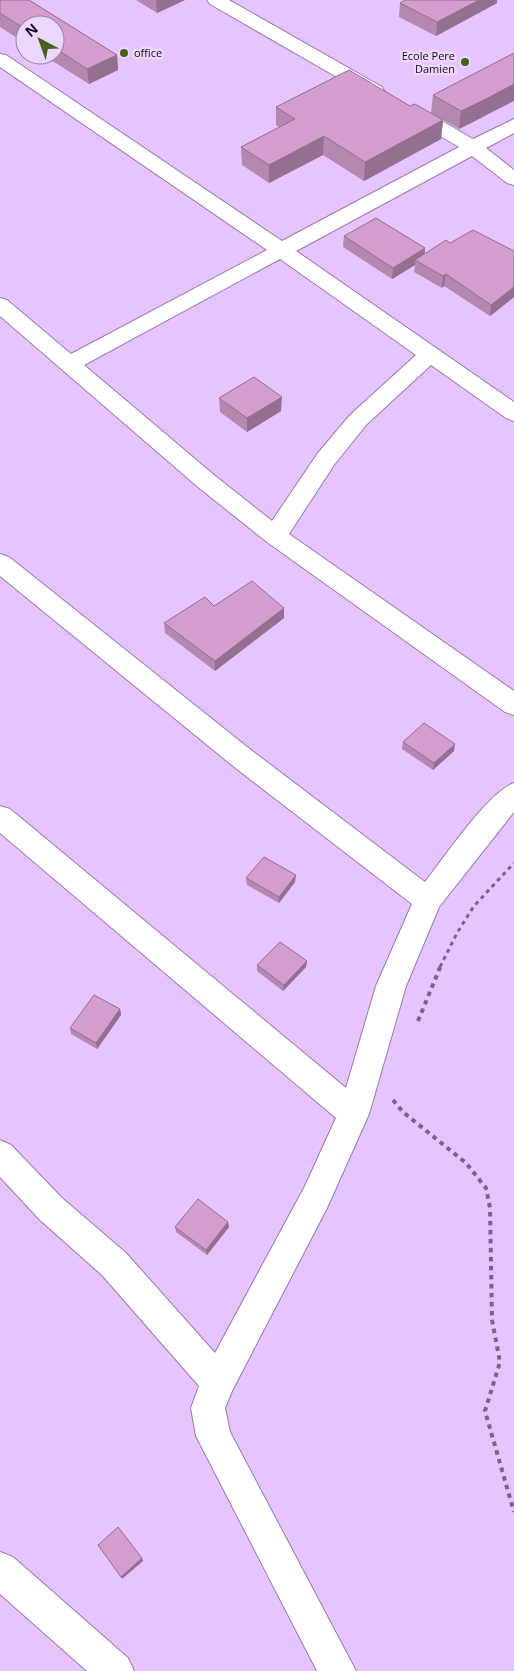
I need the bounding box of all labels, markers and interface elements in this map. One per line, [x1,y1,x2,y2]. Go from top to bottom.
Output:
north arrow [15,15,65,65]
text: N [21,19,42,41]
place label: office [134,45,162,60]
marker: office [118,47,130,59]
place label: Ecole Pere Damien [402,48,455,76]
marker: Ecole Pere Damien [459,56,471,68]

